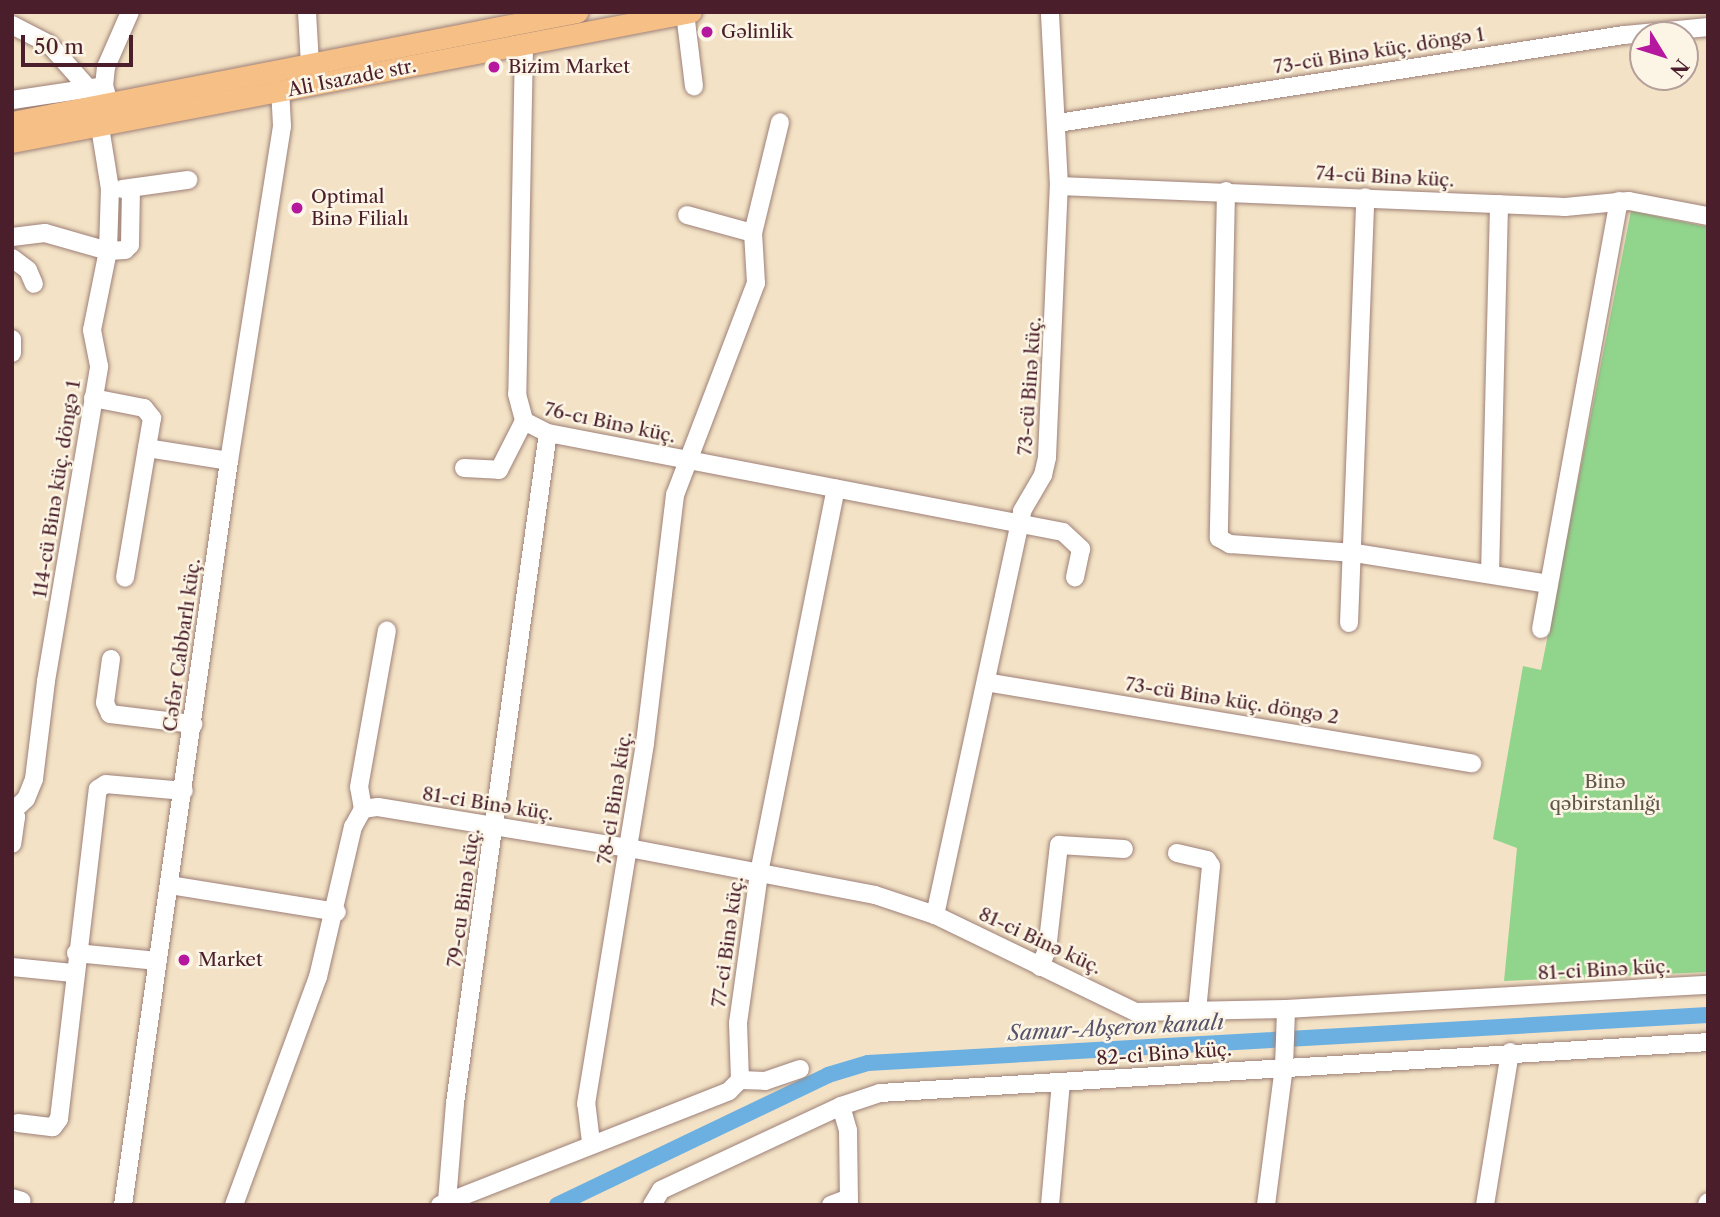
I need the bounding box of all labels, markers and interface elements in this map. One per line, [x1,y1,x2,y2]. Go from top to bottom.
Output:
scale bar [24,21,136,65]
place label: Gəlinlik [721,21,793,43]
north arrow [1629,21,1699,91]
street label: 73-cü Binə küç. döngə 1 [1272,23,1486,79]
marker: Gəlinlik [699,24,715,40]
text: 50 m [34,34,84,59]
street label: Ali Isazade str. [286,54,418,102]
text: N [1665,54,1694,82]
place label: Bizim Market [508,56,630,78]
marker: Bizim Market [486,59,502,75]
street label: 74-cü Binə küç. [1315,162,1455,192]
place label: Optimal Binə Filialı [311,186,409,230]
marker: Optimal Binə Filialı [289,200,305,216]
street label: 73-cü Binə küç. [1014,316,1046,456]
street label: 114-cü Binə küç. döngə 1 [29,379,85,599]
street label: 76-cı Binə küç. [542,398,678,448]
street label: Cəfər Cabbarlı küç. [159,557,205,733]
street label: 73-cü Binə küç. döngə 2 [1124,673,1340,729]
street label: 78-ci Binə küç. [593,730,637,866]
park label: Binə qəbirstanlığı [1549,771,1661,815]
street label: 81-ci Binə küç. [421,782,555,826]
street label: 79-cu Binə küç. [443,827,485,969]
street label: 77-ci Binə küç. [708,875,748,1009]
street label: 81-ci Binə küç. [975,903,1105,979]
place label: Market [198,949,263,971]
marker: Market [176,952,192,968]
street label: 81-ci Binə küç. [1537,955,1671,985]
water label: Samur-Abşeron kanalı [1007,1010,1225,1046]
street label: 82-ci Binə küç. [1095,1038,1233,1070]

